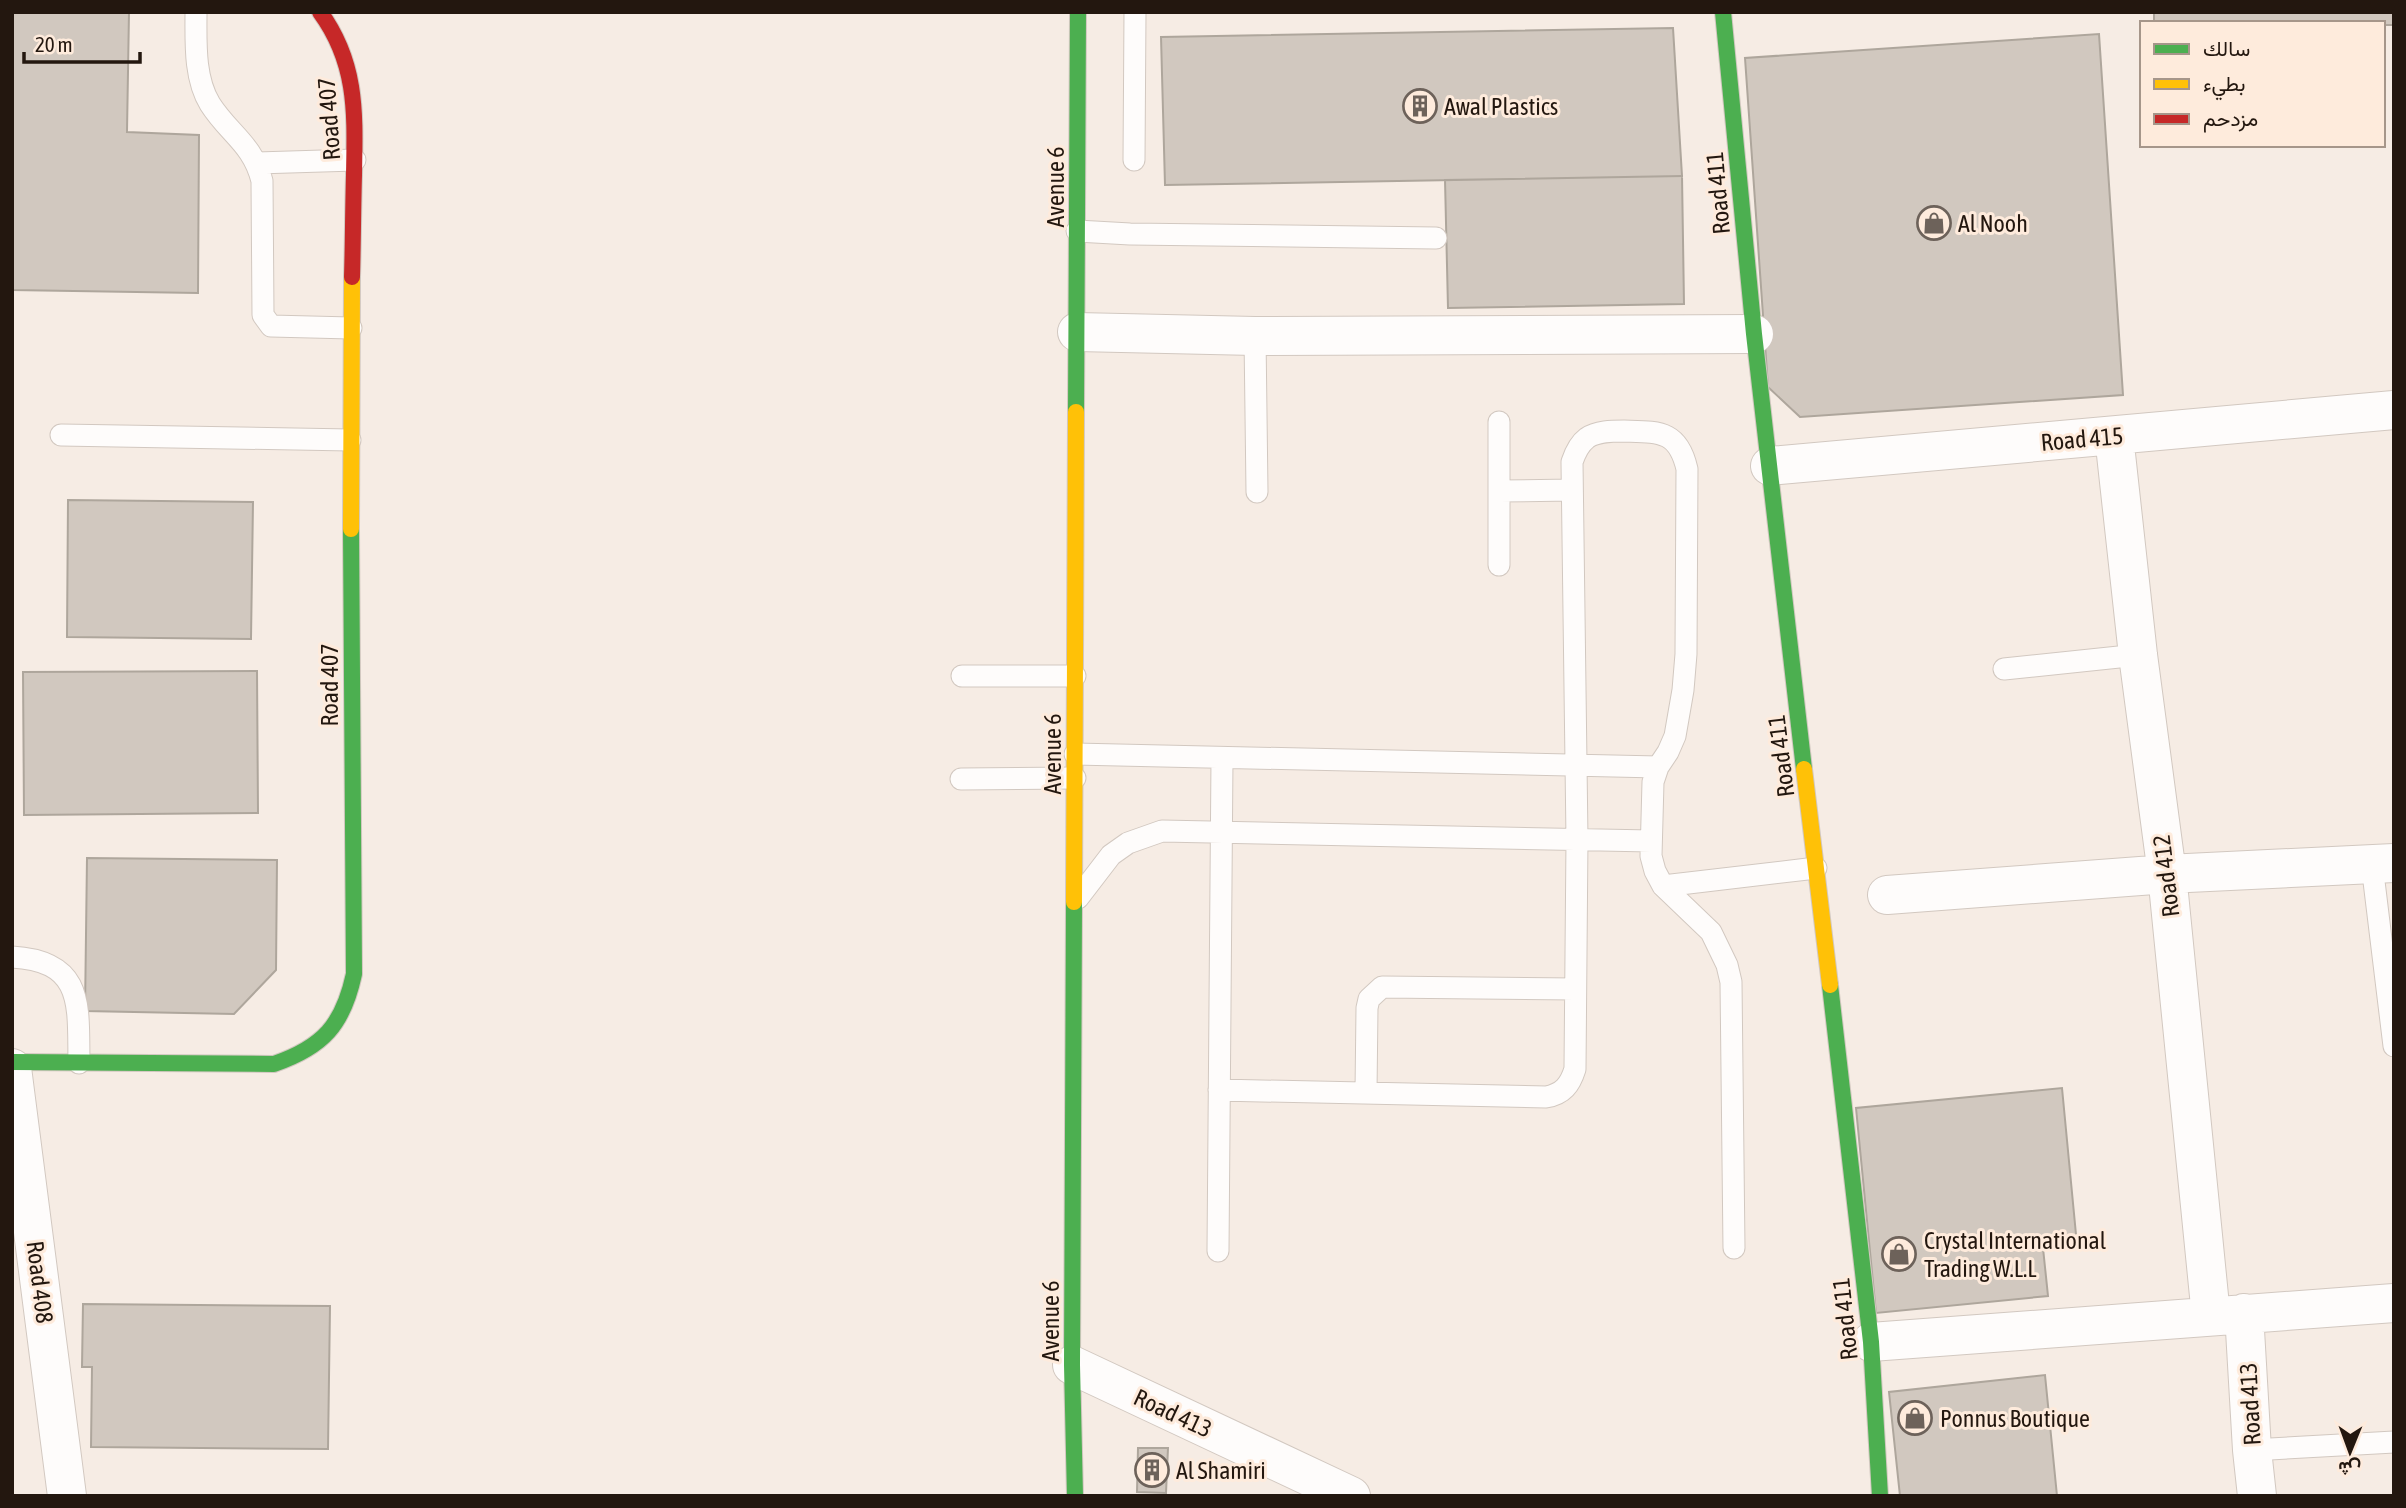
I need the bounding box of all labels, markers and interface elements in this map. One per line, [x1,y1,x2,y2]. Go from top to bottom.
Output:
scale bar [24,21,140,65]
legend [2140,21,2385,147]
text: 20 m [35,32,73,56]
text: سالك [2203,36,2250,60]
text: بطيء [2203,71,2246,101]
street label: Road 407 [313,77,345,161]
building icon: Awal Plastics [1401,87,1439,125]
place label: Awal Plastics [1444,93,1558,120]
text: مزدحم [2203,106,2258,133]
street label: Avenue 6 [1042,147,1069,228]
street label: Road 411 [1701,151,1735,235]
shop icon: Al Nooh [1915,204,1953,242]
place label: Al Nooh [1958,210,2028,237]
street label: Road 415 [2040,422,2124,456]
street label: Road 407 [316,644,343,726]
street label: Road 411 [1763,713,1799,799]
street label: Avenue 6 [1039,714,1066,795]
street label: Road 412 [2148,833,2184,919]
place label: Crystal International Trading W.L.L [1924,1227,2107,1282]
shop icon: Crystal International Trading W.L.L [1880,1235,1918,1273]
street label: Road 408 [22,1239,58,1325]
street label: Road 411 [1827,1276,1863,1362]
street label: Avenue 6 [1037,1281,1064,1362]
street label: Road 413 [2234,1362,2266,1446]
street label: Road 413 [1130,1383,1216,1443]
shop icon: Ponnus Boutique [1896,1399,1934,1437]
place label: Ponnus Boutique [1940,1405,2090,1432]
north arrow [2315,1417,2385,1487]
building icon: Al Shamiri [1133,1451,1171,1489]
place label: Al Shamiri [1176,1457,1266,1484]
text: ش [2338,1457,2361,1480]

